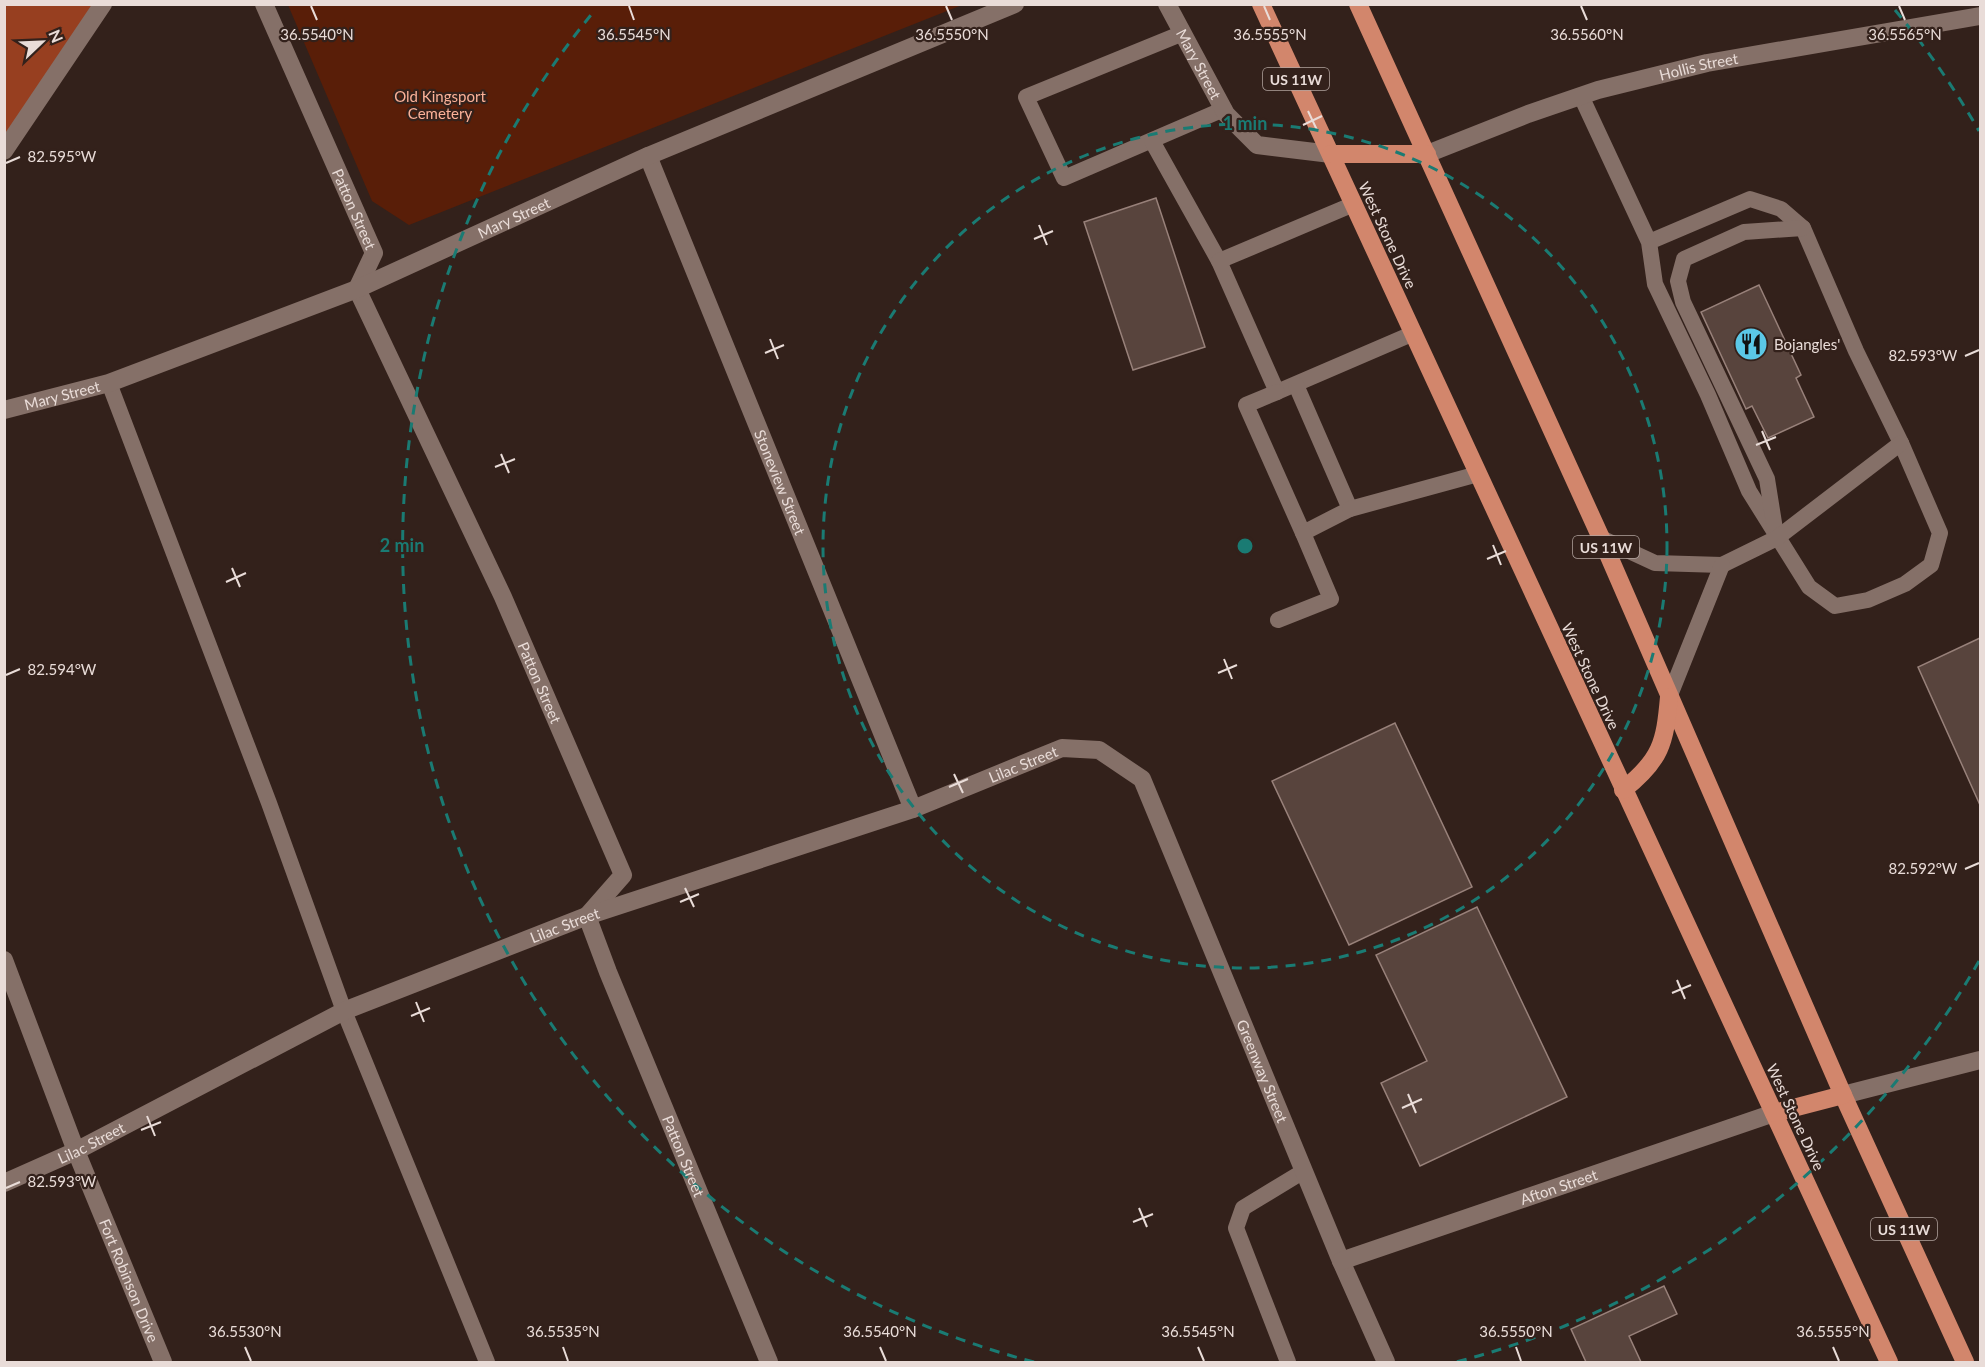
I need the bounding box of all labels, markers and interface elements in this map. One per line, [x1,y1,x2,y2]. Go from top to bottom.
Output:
north arrow [12,12,72,72]
text: 36.5540°N [280,25,354,43]
text: 36.5545°N [597,25,671,43]
text: 36.5550°N [915,25,989,43]
text: 36.5555°N [1233,25,1307,43]
text: 36.5560°N [1550,25,1624,43]
text: 36.5565°N [1868,25,1942,43]
street label: Mary Street [1173,26,1226,103]
text: N [45,27,67,45]
street label: Hollis Street [1657,49,1740,84]
road number: US 11W [1263,68,1329,90]
park label: Old Kingsport Cemetery [394,87,486,122]
text: 1 min [1223,112,1267,134]
text: 82.595°W [28,147,97,165]
street label: Patton Street [329,166,381,253]
street label: West Stone Drive [1355,179,1421,291]
street label: Mary Street [475,193,553,242]
restaurant icon: Bojangles' [1733,326,1769,362]
place label: Bojangles' [1774,335,1840,353]
text: 82.593°W [1889,346,1958,364]
street label: Mary Street [22,377,102,413]
street label: Stoneview Street [751,427,810,538]
text: 2 min [380,534,424,556]
centre of rings [1235,536,1255,556]
road number: US 11W [1573,536,1639,558]
street label: West Stone Drive [1558,620,1624,732]
street label: Patton Street [514,639,566,726]
text: 82.594°W [28,660,97,678]
street label: Lilac Street [986,742,1061,786]
text: 82.592°W [1889,859,1958,877]
street label: Lilac Street [527,903,602,946]
street label: Greenway Street [1233,1017,1292,1126]
street label: West Stone Drive [1763,1061,1829,1173]
street label: Patton Street [659,1112,709,1200]
street label: Lilac Street [55,1118,128,1167]
street label: Afton Street [1518,1165,1600,1208]
text: 82.593°W [28,1172,97,1190]
street label: Fort Robinson Drive [96,1216,163,1345]
road number: US 11W [1871,1218,1937,1240]
text: 36.5530°N [208,1322,282,1340]
text: 36.5535°N [526,1322,600,1340]
text: 36.5540°N [843,1322,917,1340]
text: 36.5545°N [1161,1322,1235,1340]
text: 36.5550°N [1479,1322,1553,1340]
text: 36.5555°N [1796,1322,1870,1340]

